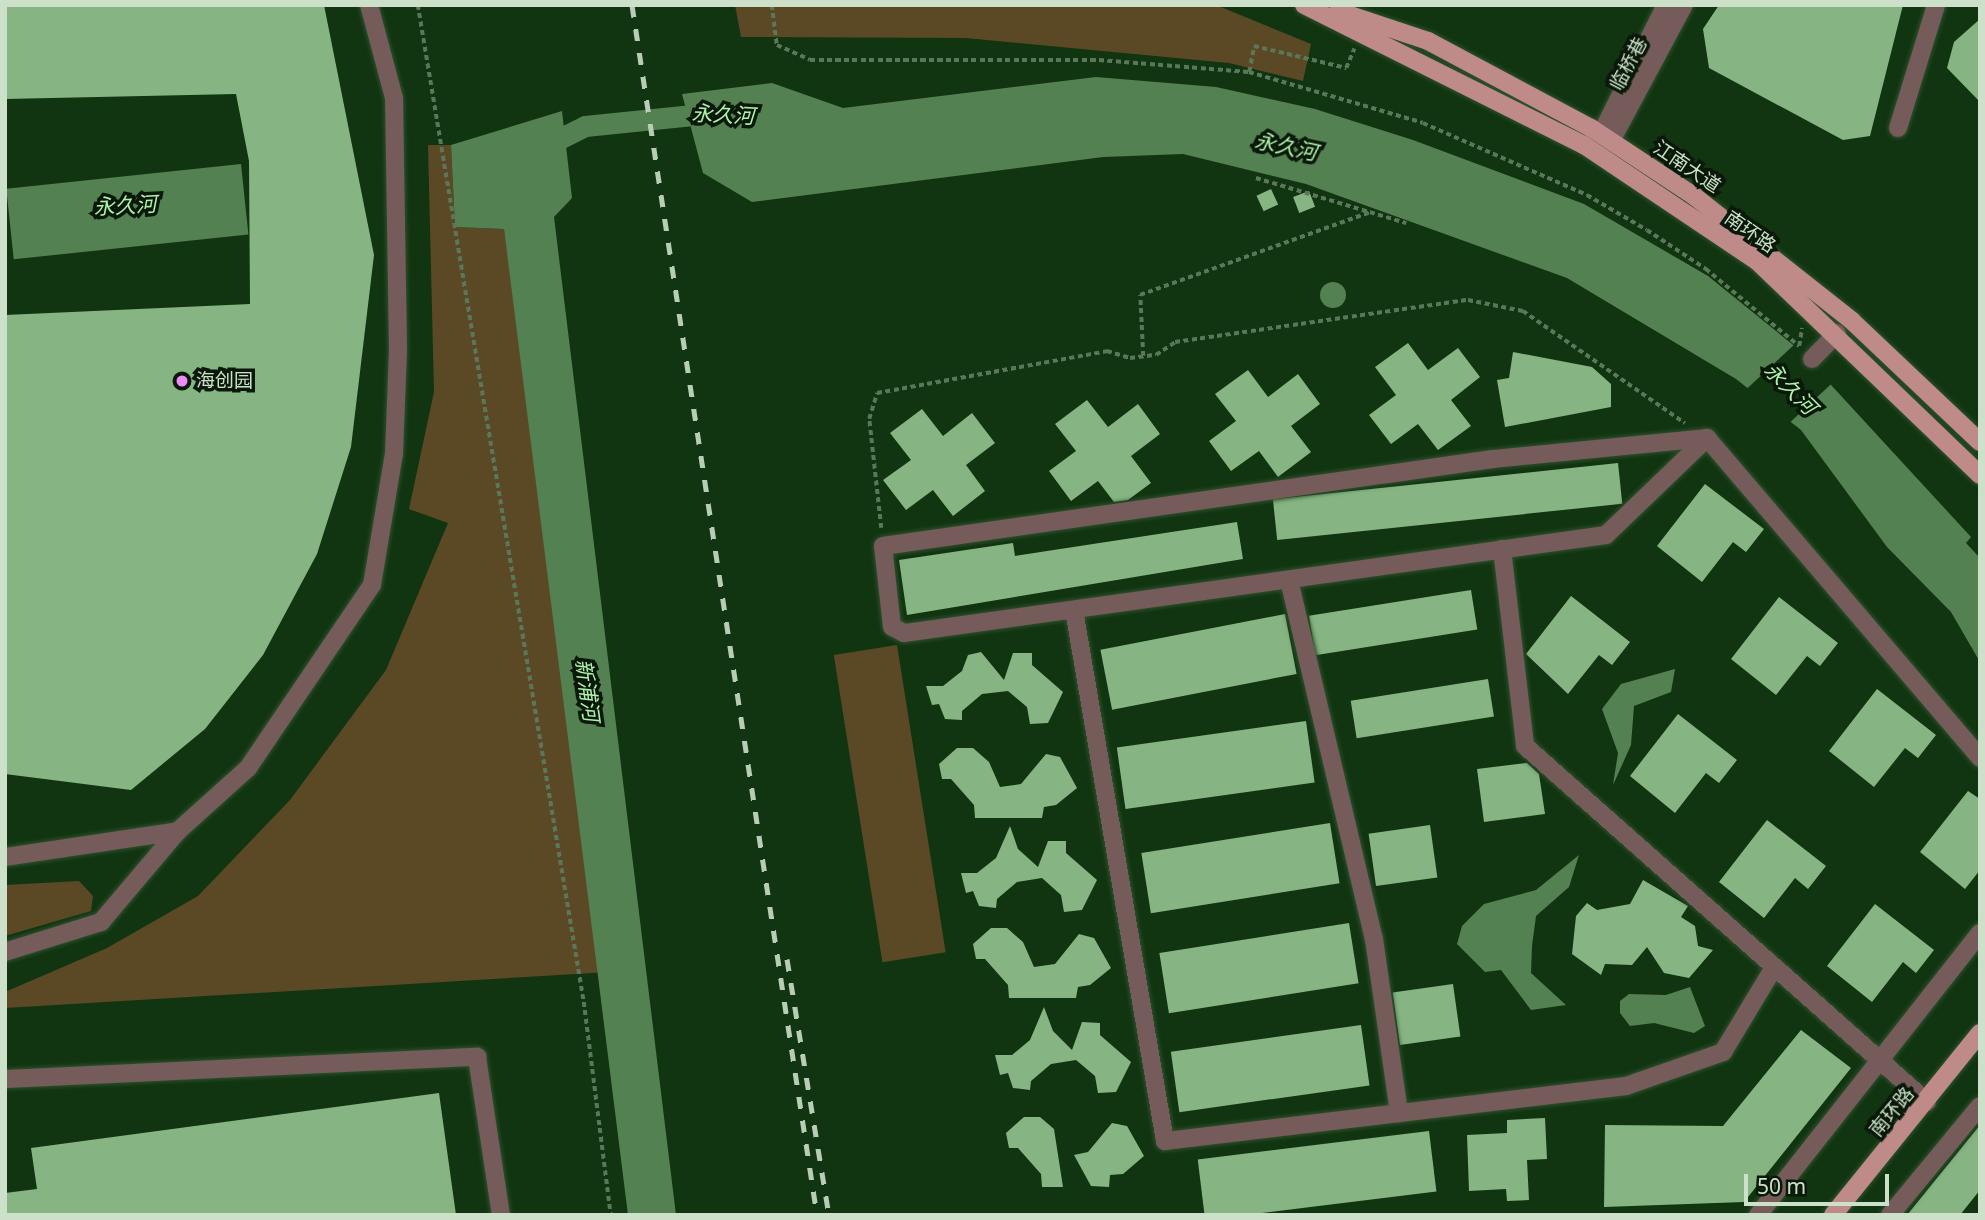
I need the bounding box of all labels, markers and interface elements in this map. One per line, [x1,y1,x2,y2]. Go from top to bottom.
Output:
street label: 临桥巷 [1606,33,1652,95]
water label: 永久河 [691,100,755,128]
water label: 永久河 [1253,127,1319,165]
street label: 江南大道 [1649,136,1725,198]
water label: 永久河 [93,191,157,219]
street label: 南环路 [1720,206,1780,258]
water label: 永久河 [1760,357,1822,419]
place label: 海创园 [196,370,253,392]
marker: 海创园 [174,373,190,389]
water label: 新浦河 [571,657,605,723]
street label: 南环路 [1865,1083,1919,1141]
scale bar [1747,1160,1892,1204]
text: 50 m [1757,1172,1806,1200]

